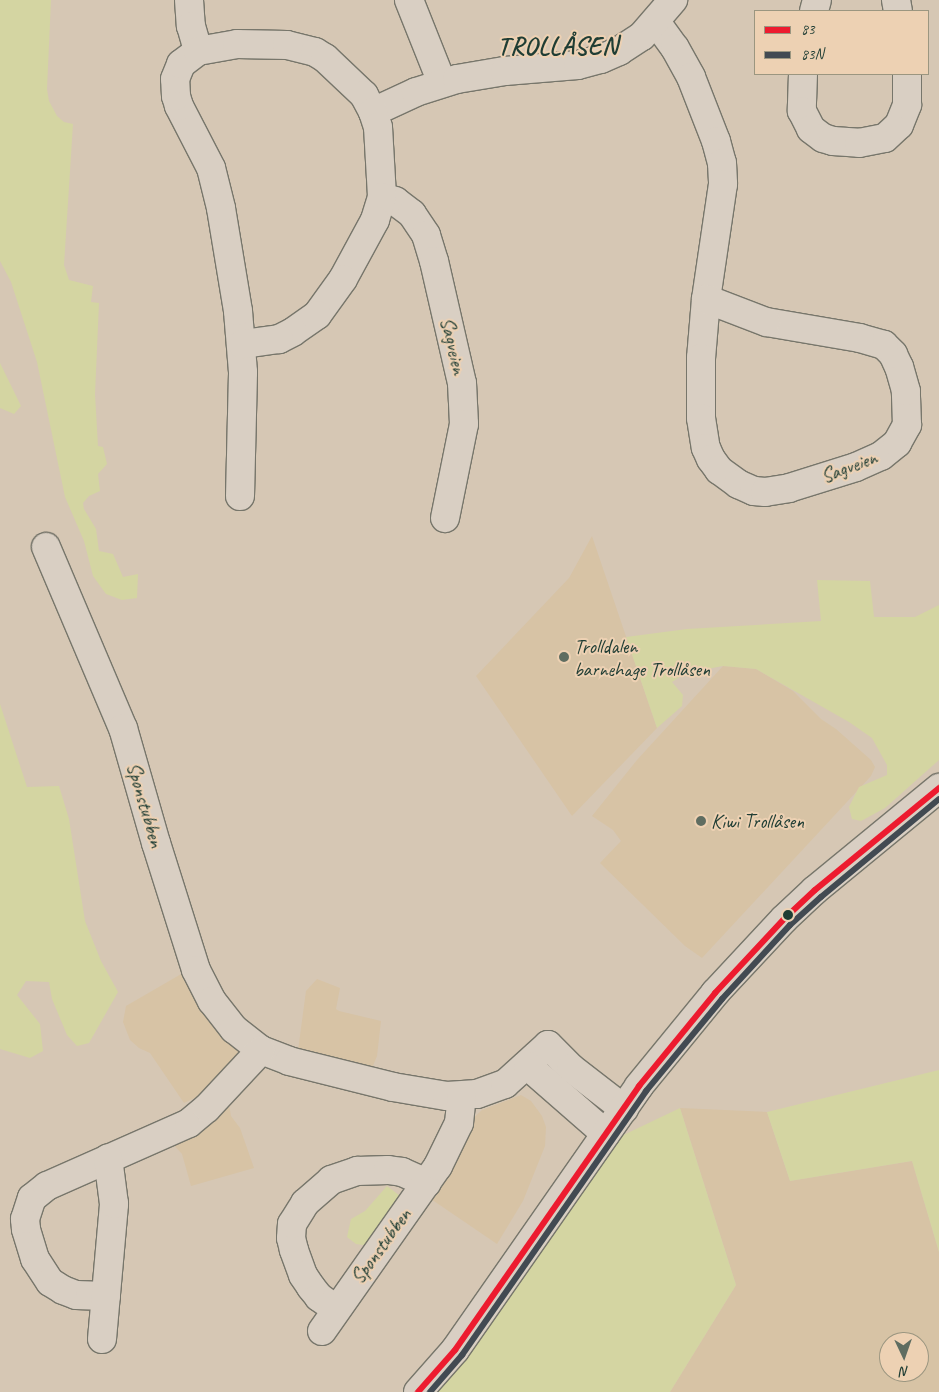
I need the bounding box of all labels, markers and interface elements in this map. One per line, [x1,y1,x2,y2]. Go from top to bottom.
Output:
legend [754,10,929,75]
text: 83 [801,20,815,39]
district label: TROLLÅSEN [497,31,619,61]
text: 83N [801,45,824,64]
street label: Sagveien [435,315,471,377]
street label: Sagveien [818,445,880,489]
place label: Trolldalen barnehage Trollåsen [574,634,709,681]
marker: Trolldalen barnehage Trollåsen [558,651,570,663]
street label: Sponstubben [121,760,169,850]
place label: Kiwi Trollåsen [711,809,803,833]
marker: Kiwi Trollåsen [695,815,707,827]
unlabelled marker [783,910,793,920]
street label: Sponstubben [346,1204,416,1288]
north arrow [879,1332,929,1382]
text: N [900,1363,910,1380]

